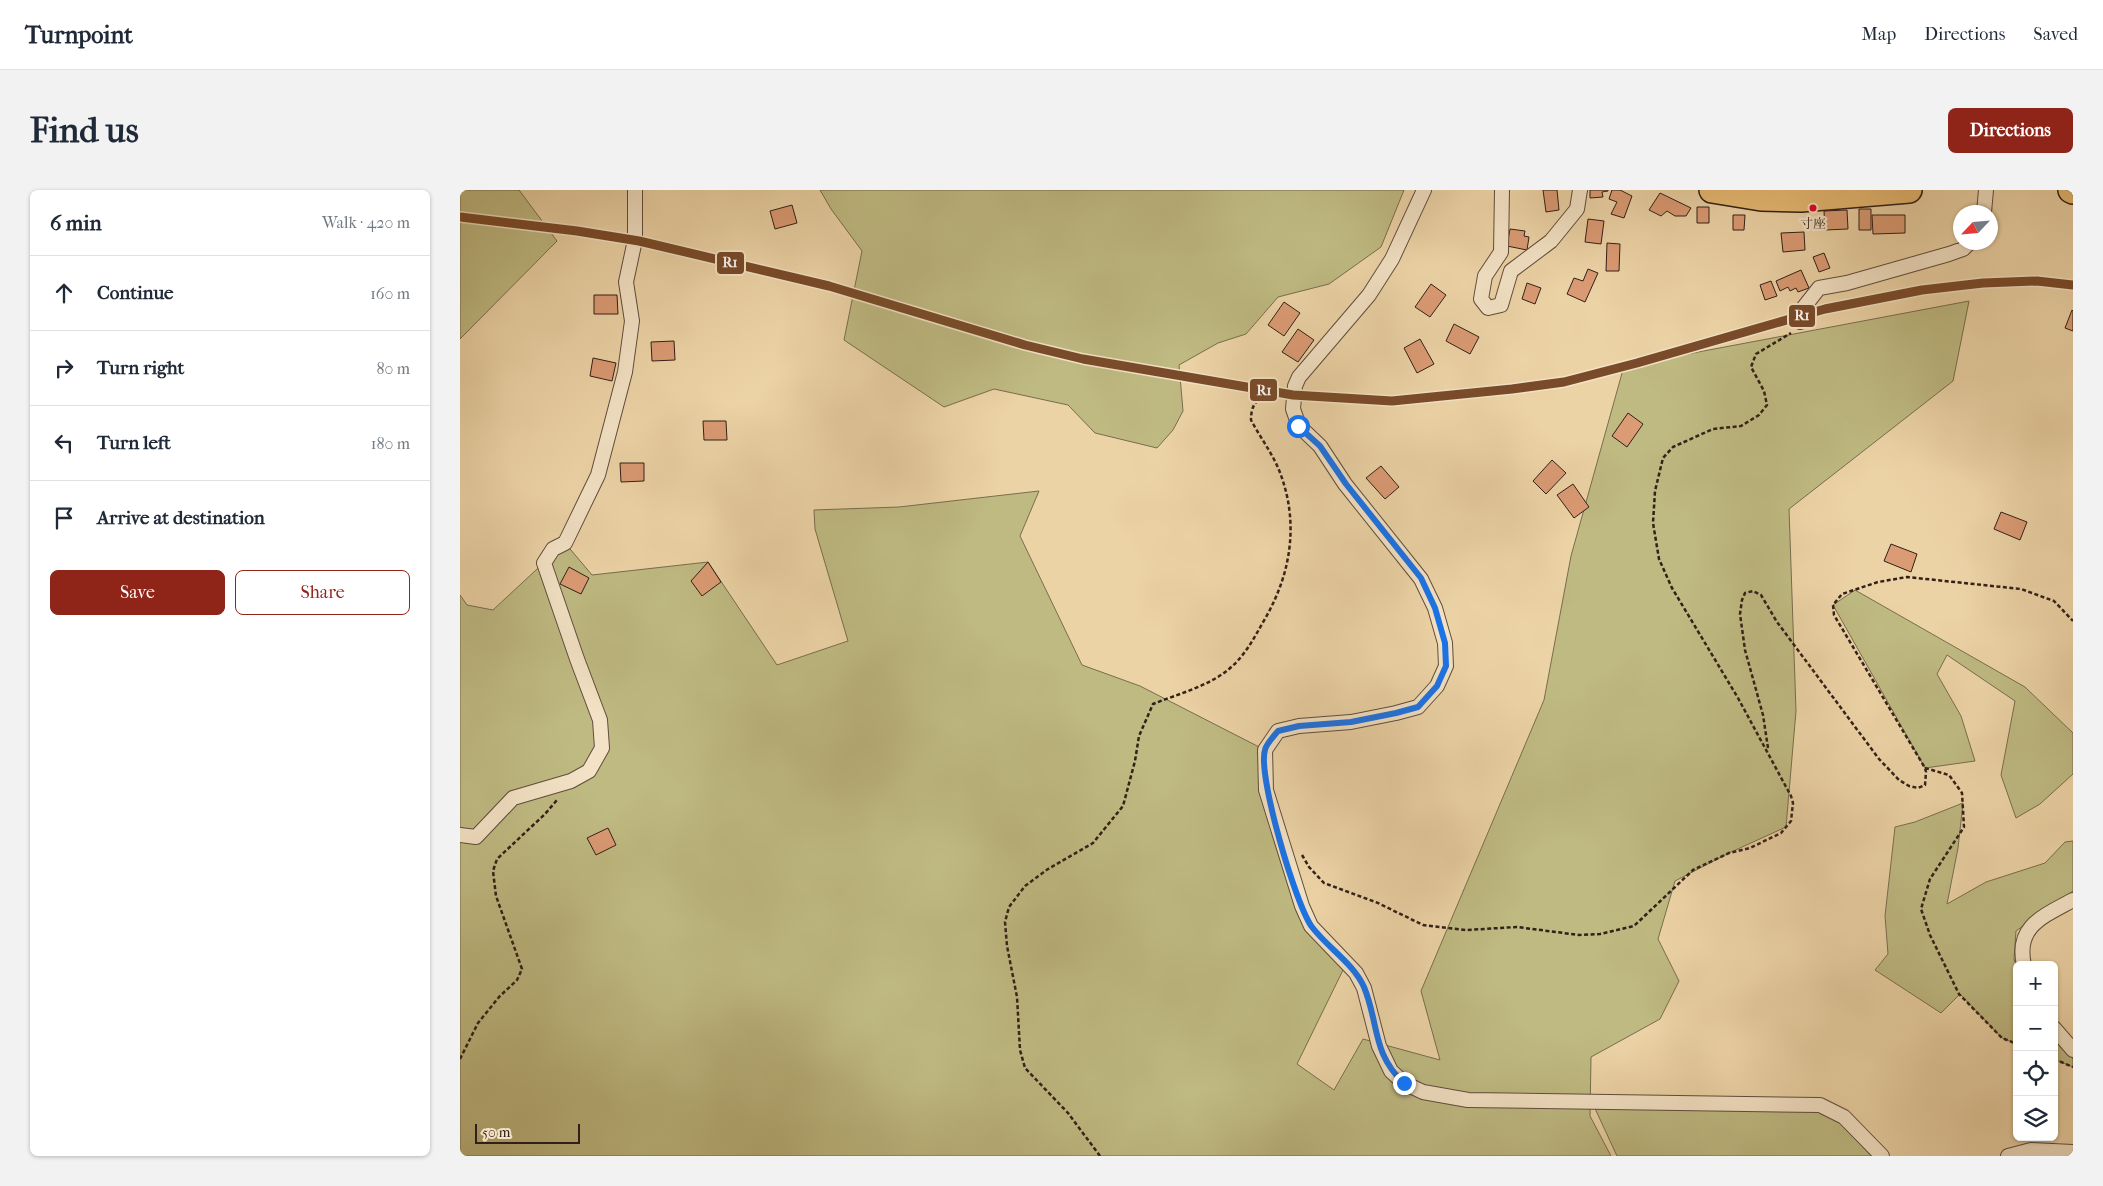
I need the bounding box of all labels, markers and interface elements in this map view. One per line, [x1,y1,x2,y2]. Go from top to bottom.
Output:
text: Turnpoint [25,21,133,49]
text: Map [1862,24,1896,45]
text: Directions [1924,24,2005,45]
text: Saved [2033,24,2078,45]
button: Directions [1948,108,2073,153]
text: Find us [30,110,139,151]
marker: 寸座 [1808,203,1818,213]
north arrow [1953,205,1998,250]
text: 6 min [50,211,102,235]
text: Walk · 420 m [322,213,410,232]
place label: 寸座 [1800,216,1826,231]
line badge: R1 [716,251,745,275]
text: R1 [722,254,738,271]
icon: ahead [50,279,78,307]
text: Continue [97,282,173,304]
text: 160 m [370,284,410,303]
line badge: R1 [1788,304,1816,328]
text: R1 [1794,307,1810,324]
icon: right [50,354,78,382]
text: Turn right [97,357,184,379]
text: 80 m [376,359,410,378]
line badge: R1 [1249,378,1278,402]
text: R1 [1256,382,1272,399]
route start [1287,415,1310,438]
icon: left [50,429,78,457]
text: Turn left [97,432,171,454]
text: 180 m [371,434,410,453]
icon: arrive [50,504,78,532]
text: Arrive at destination [97,507,265,529]
button: Save [50,570,225,615]
button: Share [235,570,410,615]
map controls [2013,961,2058,1141]
button: + [2013,961,2058,1006]
button: − [2013,1006,2058,1051]
button: locate [2013,1051,2058,1096]
route end [1393,1072,1416,1095]
button: layers [2013,1096,2058,1141]
scale bar [475,1121,580,1144]
text: 50 m [482,1124,510,1141]

